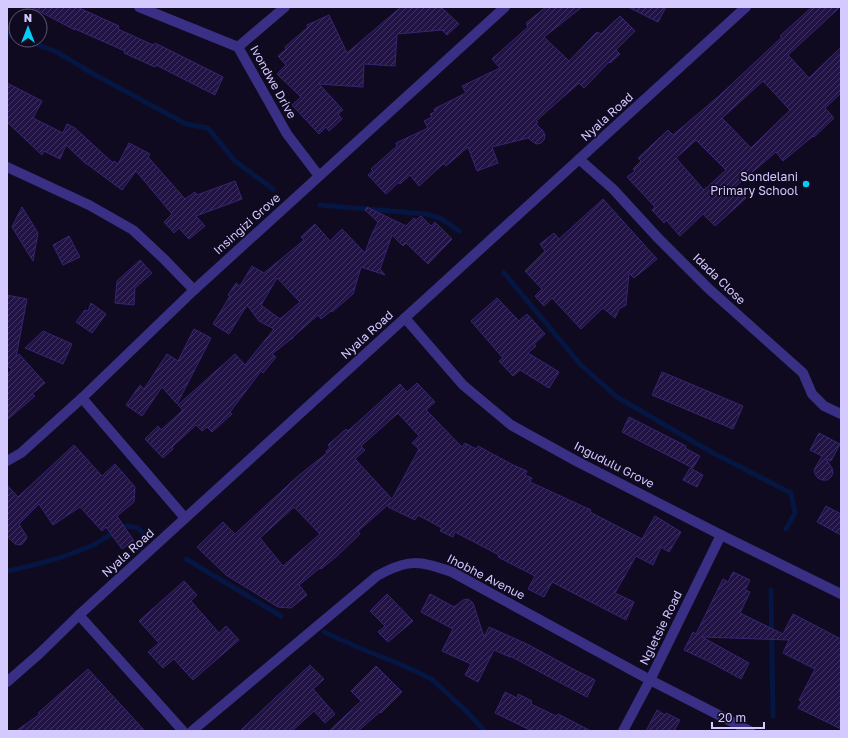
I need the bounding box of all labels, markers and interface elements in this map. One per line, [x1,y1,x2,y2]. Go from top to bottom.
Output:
north arrow [8,8,48,48]
text: N [24,11,32,24]
street label: Ivondwe Drive [247,42,300,121]
street label: Nyala Road [577,89,636,144]
place label: Sondelani Primary School [710,169,798,198]
marker: Sondelani Primary School [801,179,811,189]
street label: Insingizi Grove [210,190,283,257]
street label: Idada Close [690,250,749,307]
street label: Nyala Road [337,307,396,362]
street label: Ingudulu Grove [572,438,657,491]
street label: Nyala Road [98,525,157,580]
street label: Ihobhe Avenue [445,550,528,603]
street label: Ngletsie Road [636,588,685,667]
scale bar [712,704,764,730]
text: 20 m [718,710,746,725]

